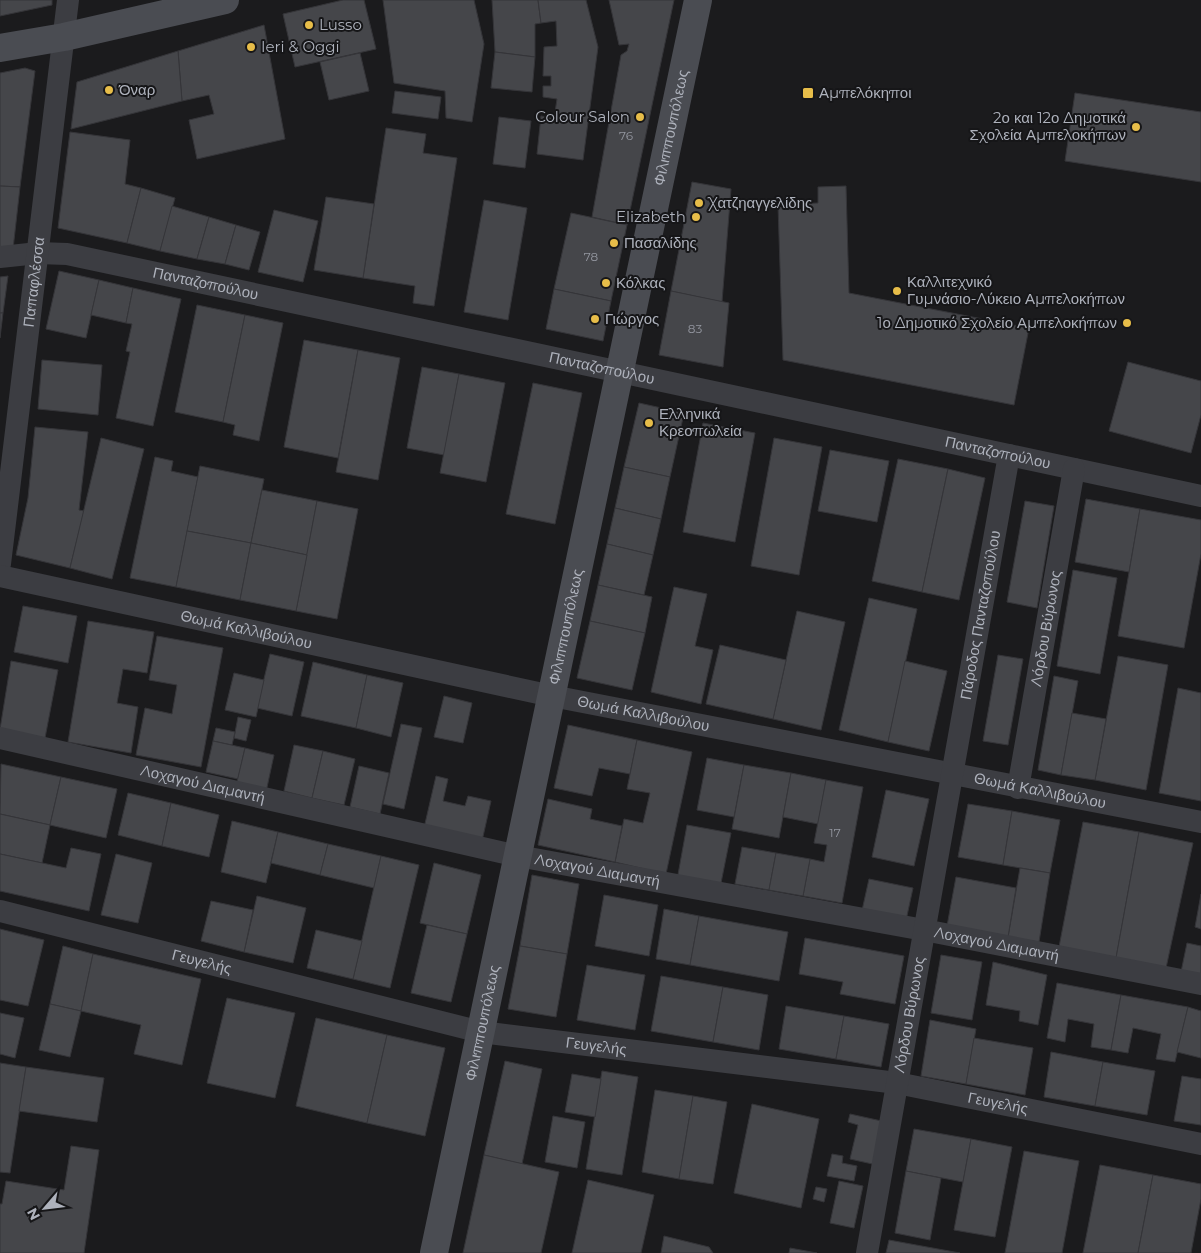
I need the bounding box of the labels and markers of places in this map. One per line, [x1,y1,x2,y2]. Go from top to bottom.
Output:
place label: Lusso [319,15,362,34]
marker: Lusso [303,19,315,31]
place label: Ieri & Oggi [261,37,340,56]
marker: Ieri & Oggi [245,41,257,53]
place label: Όναρ [118,80,155,99]
place label: Αμπελόκηποι [819,83,912,102]
marker: Όναρ [103,84,115,96]
marker: Αμπελόκηποι [801,86,815,100]
place label: Colour Salon [535,107,630,126]
place label: 2ο και 12ο Δημοτικά Σχολεία Αμπελοκήπων [970,108,1126,144]
marker: Colour Salon [634,111,646,123]
marker: 2ο και 12ο Δημοτικά Σχολεία Αμπελοκήπων [1130,121,1142,133]
place label: Χατζηαγγελίδης [707,193,812,212]
marker: Χατζηαγγελίδης [693,197,705,209]
place label: Elizabeth [616,207,686,226]
marker: Elizabeth [690,211,702,223]
place label: Πασαλίδης [624,233,697,252]
marker: Πασαλίδης [608,237,620,249]
place label: Καλλιτεχνικό Γυμνάσιο-Λύκειο Αμπελοκήπων [907,272,1125,308]
place label: Κόλκας [616,273,666,292]
marker: Κόλκας [600,277,612,289]
marker: Καλλιτεχνικό Γυμνάσιο-Λύκειο Αμπελοκήπων [891,285,903,297]
place label: Γιώργος [605,309,659,328]
marker: Γιώργος [589,313,601,325]
place label: 1ο Δημοτικό Σχολείο Αμπελοκήπων [877,313,1117,332]
marker: 1ο Δημοτικό Σχολείο Αμπελοκήπων [1121,317,1133,329]
place label: Ελληνικά Κρεοπωλεία [659,404,742,440]
marker: Ελληνικά Κρεοπωλεία [643,417,655,429]

